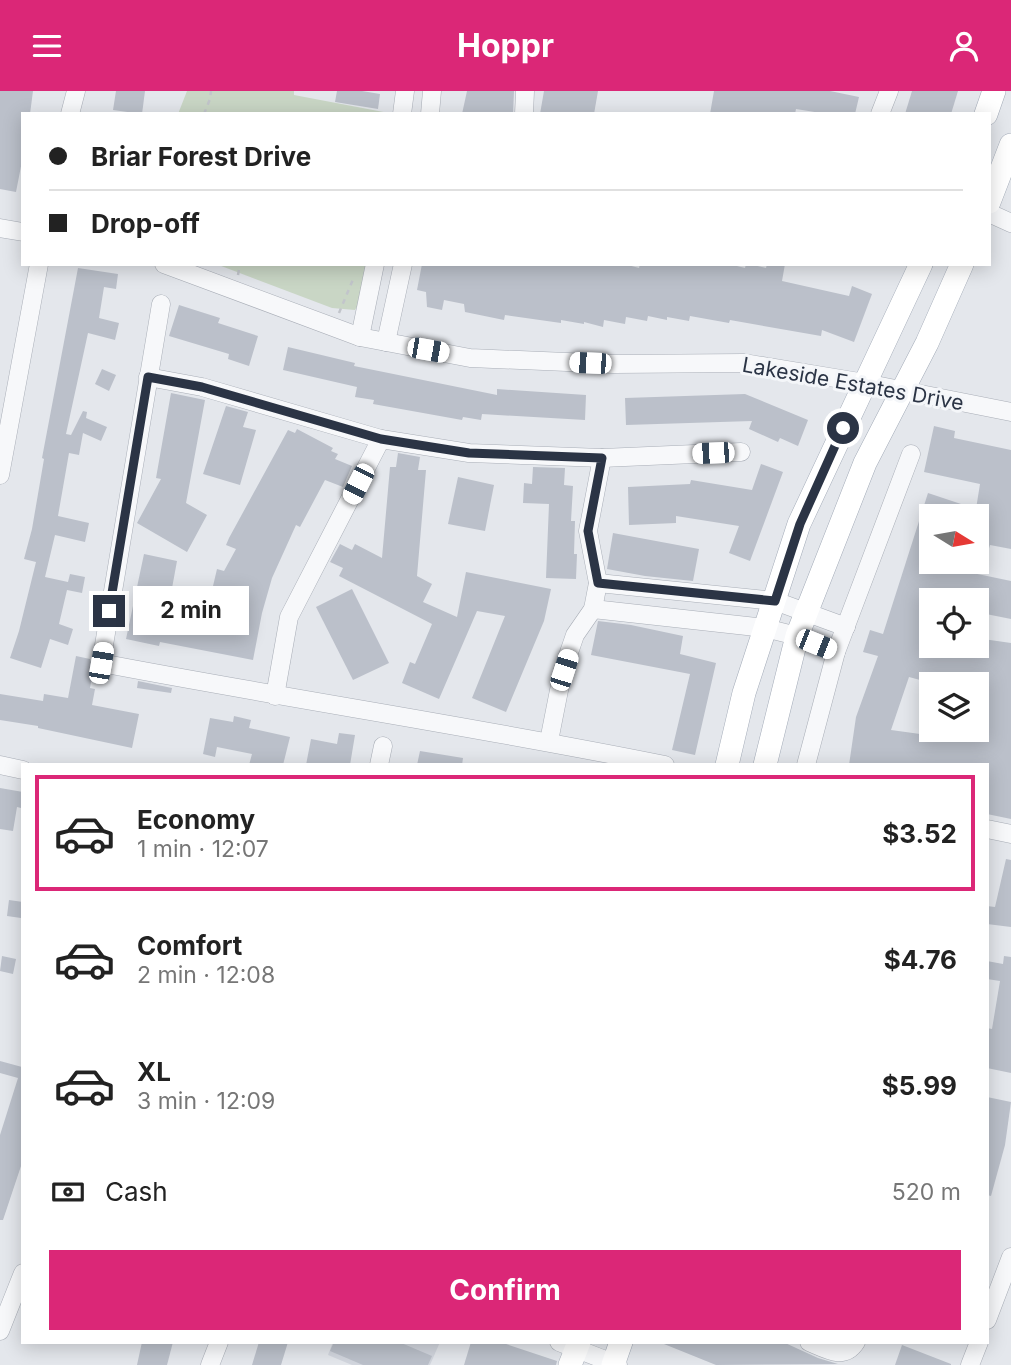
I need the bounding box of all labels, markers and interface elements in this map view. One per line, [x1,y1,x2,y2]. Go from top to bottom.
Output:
text: Hoppr [457,26,554,65]
icon: menu [28,27,66,65]
icon: person [945,27,983,65]
text: Briar Forest Drive [91,141,311,172]
text: Drop-off [91,208,200,239]
car [406,336,451,364]
car [569,352,612,374]
street label: Lakeside Estates Drive [740,352,966,415]
route start [827,412,859,444]
car [692,442,735,464]
car [340,461,377,507]
north arrow [919,504,989,574]
map controls [919,504,989,742]
callout: 2 min [134,587,249,635]
button: locate [919,588,989,658]
route end [93,595,125,627]
text: 2 min [160,596,222,624]
car [793,626,840,662]
car [88,640,115,686]
car [548,647,581,693]
button: layers [919,672,989,742]
icon: car [53,802,116,865]
text: Economy [137,804,255,835]
text: $3.52 [882,818,957,849]
text: 1 min · 12:07 [137,835,269,863]
icon: car [53,928,116,991]
text: Comfort [137,930,242,961]
text: $4.76 [884,944,957,975]
text: 2 min · 12:08 [137,961,275,989]
icon: car [53,1054,116,1117]
text: XL [137,1056,171,1087]
text: $5.99 [882,1070,957,1101]
text: 3 min · 12:09 [137,1087,275,1115]
icon: cash [49,1173,87,1211]
text: Cash [105,1176,168,1207]
text: 520 m [892,1178,961,1206]
button: Confirm [49,1250,961,1330]

